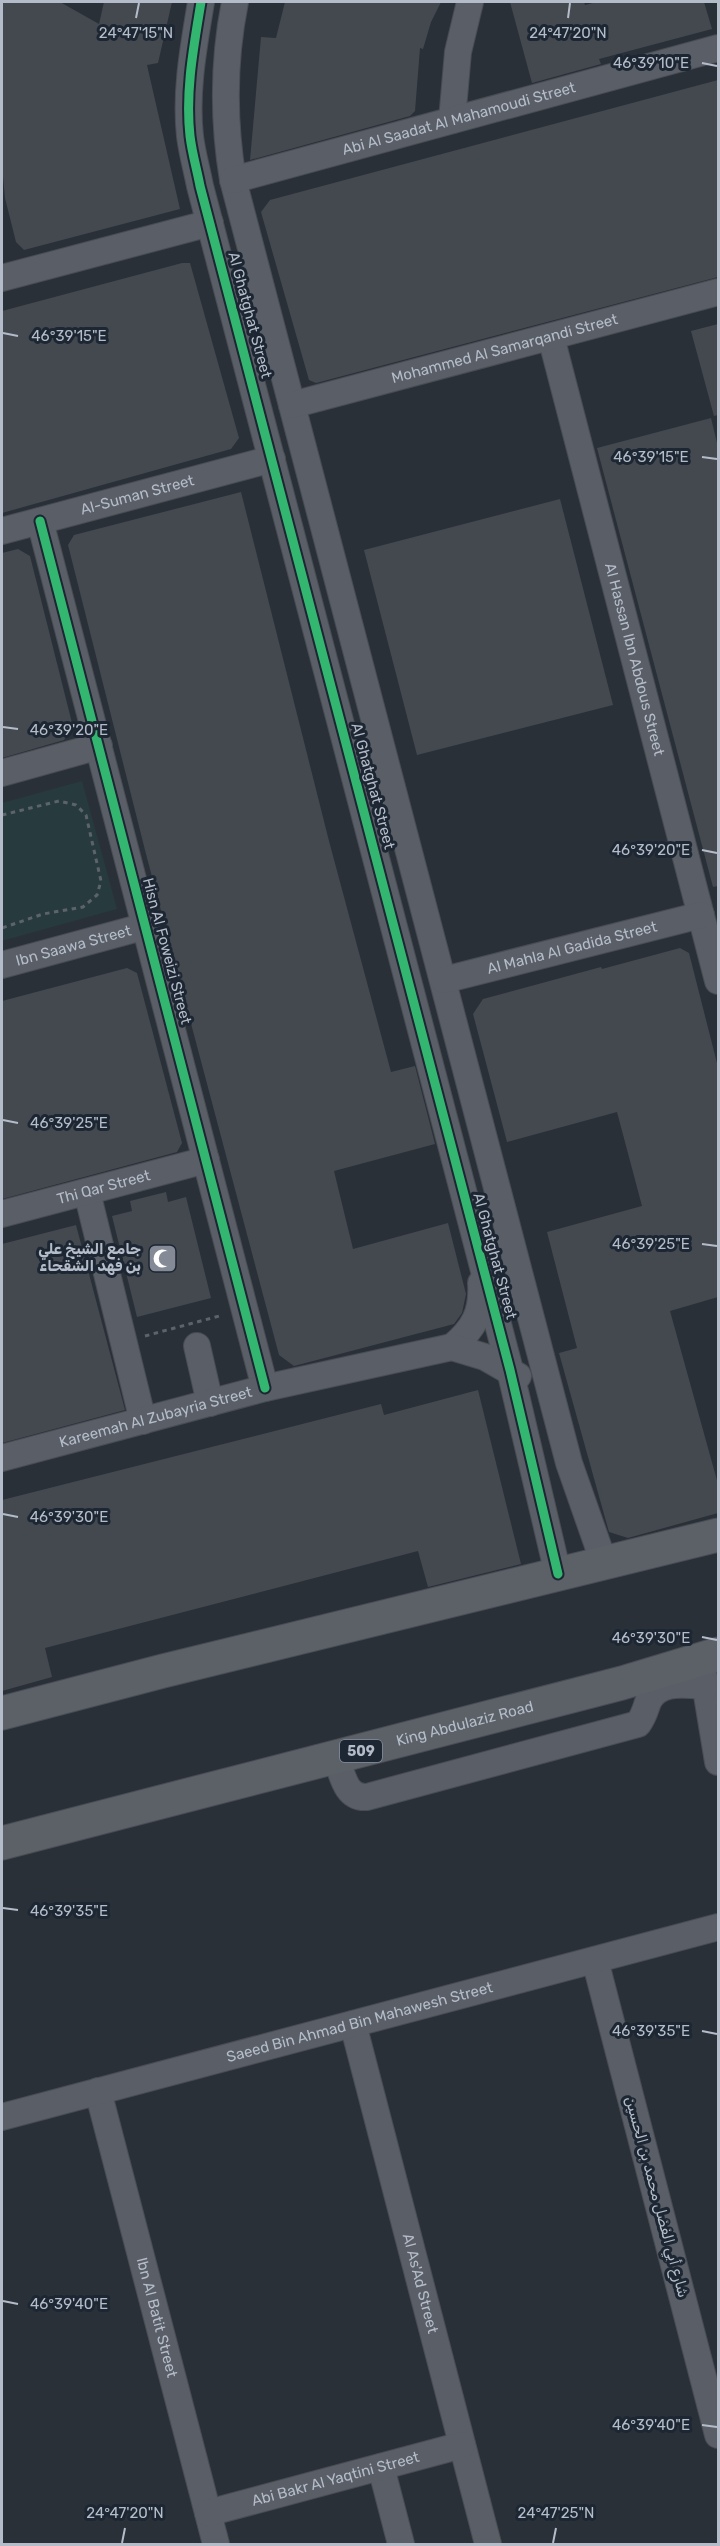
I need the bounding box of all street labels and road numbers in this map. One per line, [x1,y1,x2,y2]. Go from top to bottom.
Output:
street label: Abi Al Saadat Al Mahamoudi Street [340,78,578,159]
street label: Al Ghatghat Street [224,250,276,380]
street label: Mohammed Al Samarqandi Street [389,310,620,387]
street label: Al-Suman Street [78,471,196,519]
street label: Al Hassan Ibn Abdous Street [601,561,668,758]
street label: Al Ghatghat Street [347,721,399,851]
street label: Hisn Al Foweizi Street [139,876,195,1026]
street label: Al Mahla Al Gadida Street [485,917,659,978]
street label: Ibn Saawa Street [14,921,133,970]
street label: Thi Qar Street [55,1166,152,1208]
street label: Al Ghatghat Street [469,1191,521,1321]
street label: Kareemah Al Zubayria Street [57,1383,254,1451]
street label: King Abdulaziz Road [394,1697,535,1750]
road number: 509 [340,1740,382,1762]
street label: Saeed Bin Ahmad Bin Mahawesh Street [225,1978,495,2066]
street label: شارع أبي الفضل محمد بن الحسين [619,2095,693,2300]
street label: Al As'Ad Street [399,2231,442,2335]
street label: Ibn Al Batit Street [133,2255,181,2380]
street label: Abi Bakr Al Yaqtini Street [250,2448,421,2510]

